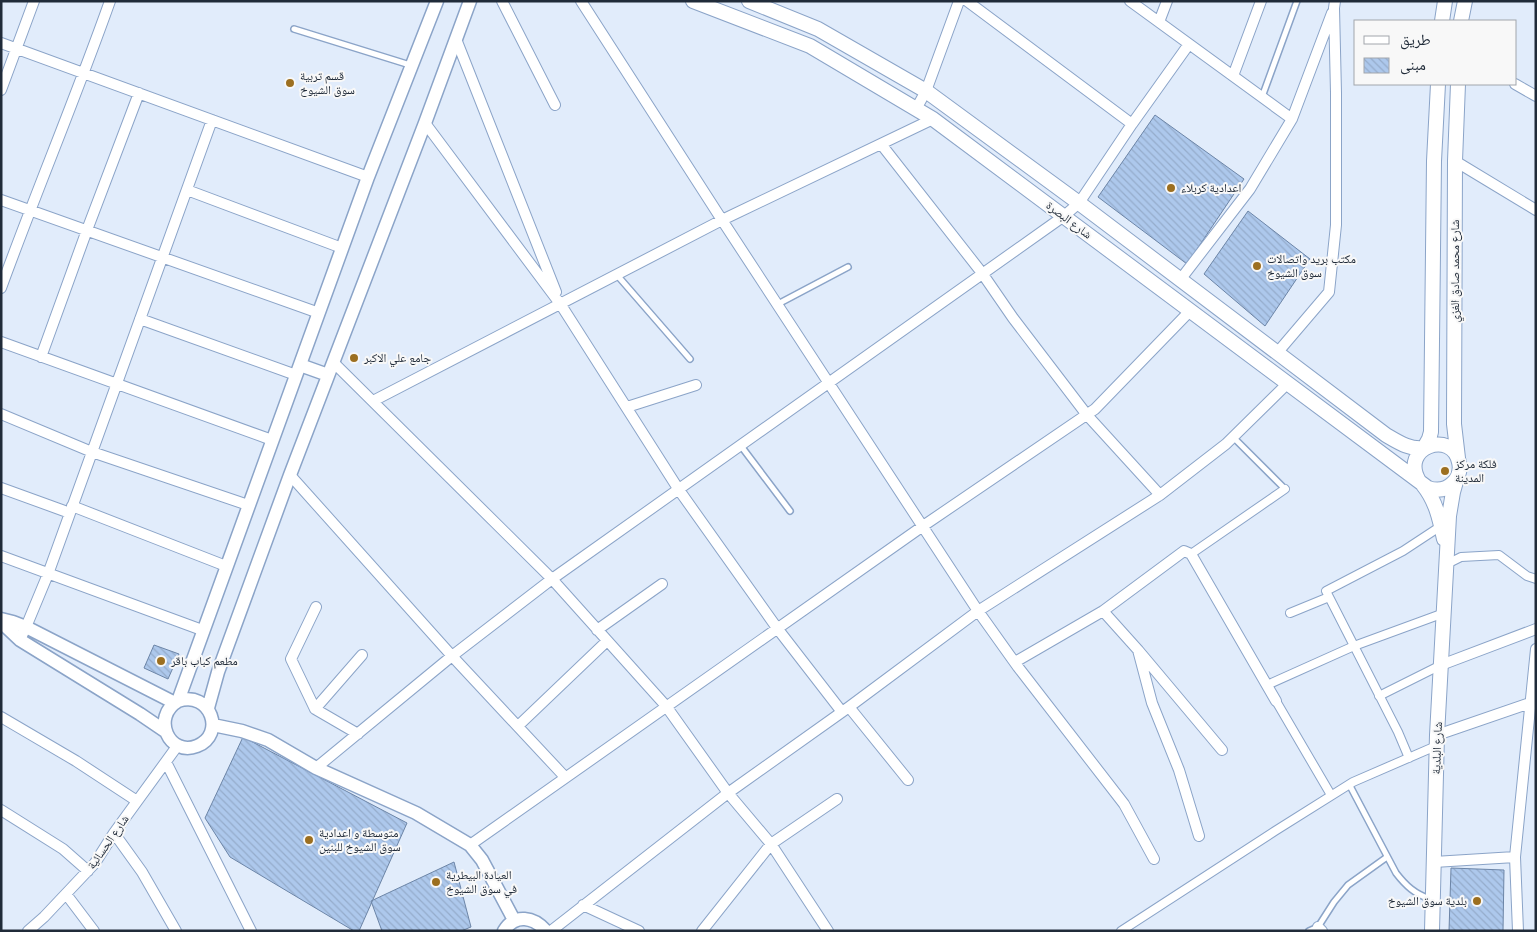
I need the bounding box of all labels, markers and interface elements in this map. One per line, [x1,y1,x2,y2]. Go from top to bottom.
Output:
legend [1354,20,1517,85]
text: طريق [1400,31,1431,50]
text: مبنى [1400,56,1426,75]
place label: قسم تربية سوق الشيوخ [300,69,355,97]
marker: قسم تربية سوق الشيوخ [284,77,296,89]
place label: اعدادية كربلاء [1181,181,1242,195]
marker: اعدادية كربلاء [1165,182,1177,194]
street label: شارع البصرة [1043,198,1095,243]
street label: شارع محمد صادق الغزي [1448,219,1465,323]
place label: مكتب بريد واتصالات سوق الشيوخ [1267,252,1356,280]
marker: مكتب بريد واتصالات سوق الشيوخ [1251,260,1263,272]
place label: جامع علي الاكبر [363,351,431,368]
marker: جامع علي الاكبر [348,352,360,364]
place label: فلكة مركز المدينة [1454,457,1497,485]
marker: فلكة مركز المدينة [1439,465,1451,477]
place label: مطعم كباب باقر [170,654,238,669]
marker: مطعم كباب باقر [155,655,167,667]
street label: شارع البلدية [1429,721,1446,775]
street label: شارع الحسائية [84,812,133,872]
place label: متوسطة و اعدادية سوق الشيوخ للبنين [319,826,401,854]
marker: متوسطة و اعدادية سوق الشيوخ للبنين [303,834,315,846]
place label: العيادة البيطرية في سوق الشيوخ [446,868,517,899]
marker: العيادة البيطرية في سوق الشيوخ [430,876,442,888]
place label: بلدية سوق الشيوخ [1388,894,1467,908]
marker: بلدية سوق الشيوخ [1471,895,1483,907]

